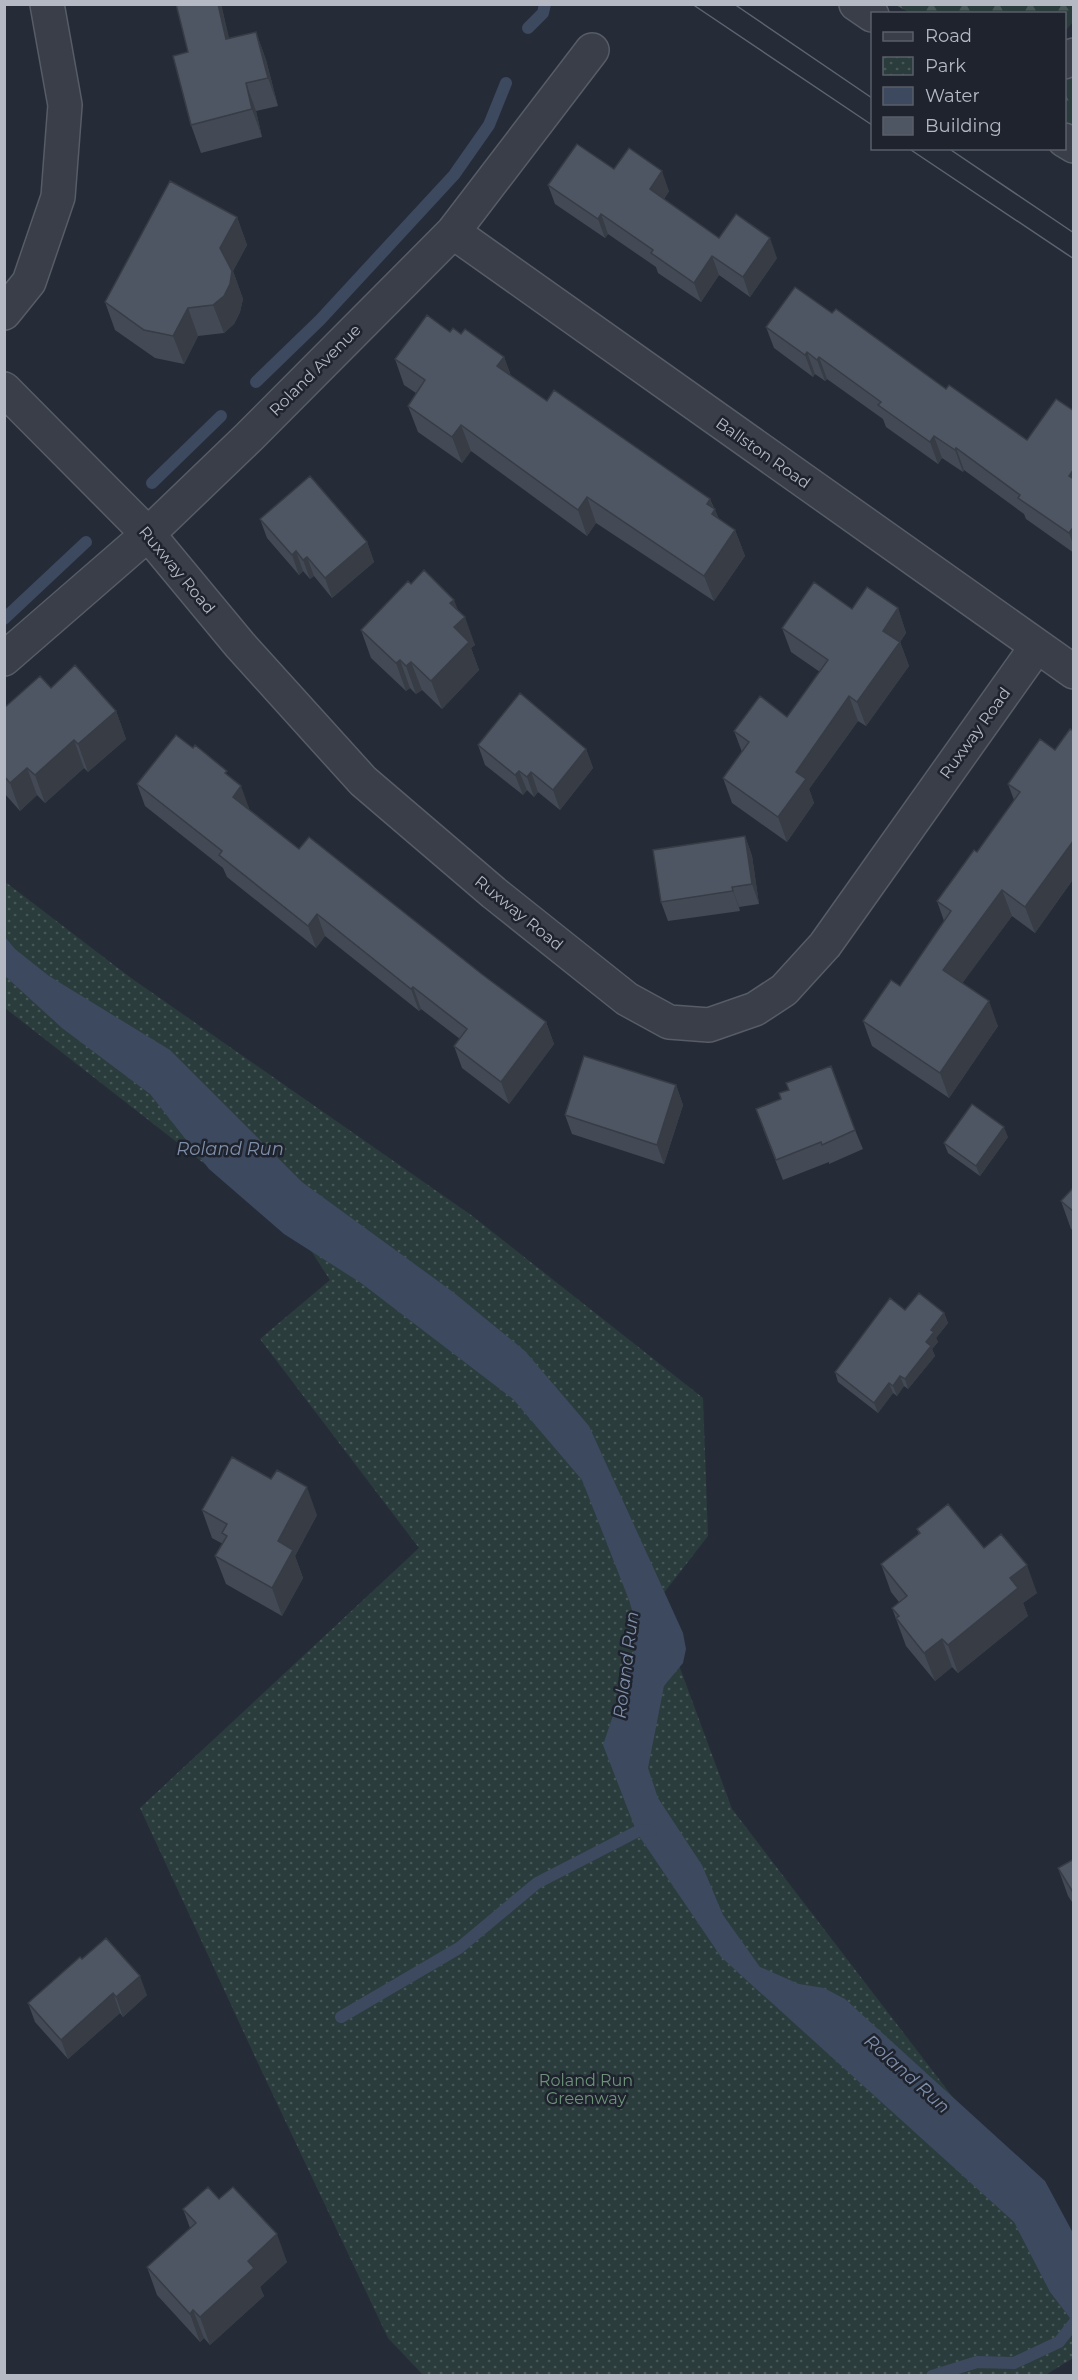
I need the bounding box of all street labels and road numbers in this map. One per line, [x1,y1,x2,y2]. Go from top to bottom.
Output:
street label: Roland Avenue [265,320,365,420]
street label: Ballston Road [712,413,814,493]
street label: Ruxway Road [135,522,219,618]
street label: Ruxway Road [936,684,1014,782]
street label: Ruxway Road [471,872,567,954]

